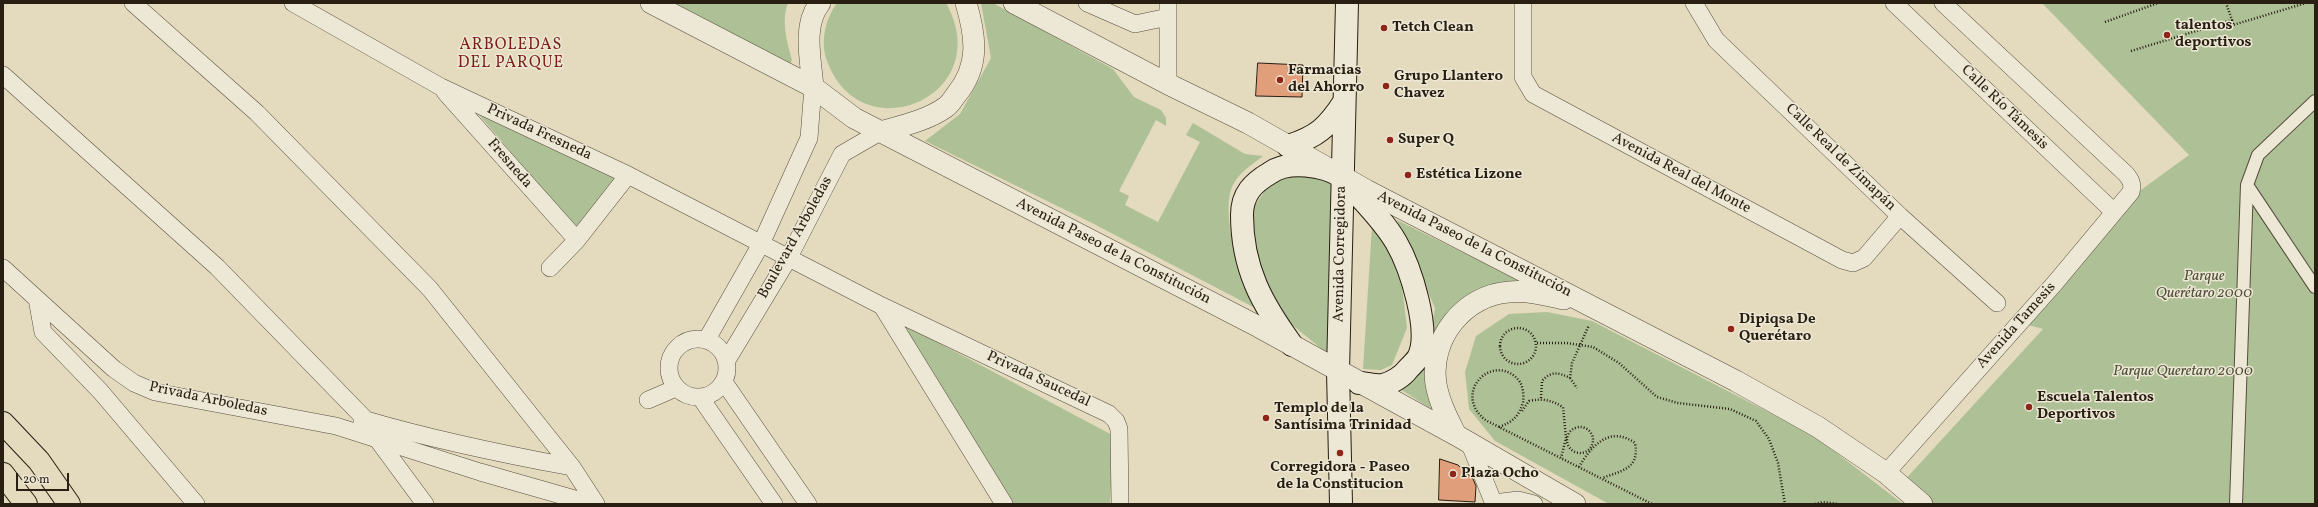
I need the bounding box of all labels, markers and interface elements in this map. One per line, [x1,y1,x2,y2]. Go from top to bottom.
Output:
place label: talentos deportivos [2175,17,2251,52]
place label: Tetch Clean [1392,19,1474,37]
marker: Tetch Clean [1379,23,1389,33]
marker: talentos deportivos [2162,30,2172,40]
district label: ARBOLEDAS DEL PARQUE [458,36,564,74]
place label: Farmacias del Ahorro [1288,62,1364,97]
street label: Calle Río Támesis [1957,62,2051,154]
place label: Grupo Llantero Chavez [1394,68,1503,103]
marker: Farmacias del Ahorro [1275,75,1285,85]
marker: Grupo Llantero Chavez [1381,81,1391,91]
street label: Privada Fresneda [484,101,594,165]
street label: Calle Real de Zimapán [1781,101,1899,215]
street label: Avenida Real del Monte [1608,130,1754,218]
place label: Super Q [1398,131,1454,149]
marker: Super Q [1385,135,1395,145]
street label: Fresneda [483,136,535,192]
place label: Estética Lizone [1416,166,1522,184]
marker: Estética Lizone [1403,170,1413,180]
street label: Boulevard Arboledas [755,174,837,302]
street label: Avenida Corregidora [1331,185,1351,323]
street label: Avenida Paseo de la Constitución [1374,188,1574,302]
street label: Avenida Paseo de la Constitución [1013,195,1213,309]
park label: Parque Querétaro 2000 [2156,268,2252,303]
street label: Avenida Tamesis [1974,279,2060,373]
place label: Dipiqsa De Querétaro [1739,311,1816,346]
marker: Dipiqsa De Querétaro [1726,324,1736,334]
street label: Privada Saucedal [983,348,1093,412]
park label: Parque Queretaro 2000 [2113,363,2253,381]
street label: Privada Arboledas [147,379,269,421]
place label: Escuela Talentos Deportivos [2037,389,2154,424]
place label: Templo de la Santísima Trinidad [1274,400,1412,435]
marker: Escuela Talentos Deportivos [2024,402,2034,412]
marker: Templo de la Santísima Trinidad [1261,413,1271,423]
marker: Corregidora - Paseo de la Constitucion [1335,448,1345,458]
place label: Corregidora - Paseo de la Constitucion [1270,459,1410,494]
scale bar [18,465,71,491]
place label: Plaza Ocho [1461,465,1539,483]
marker: Plaza Ocho [1448,469,1458,479]
text: 20 m [23,472,50,488]

